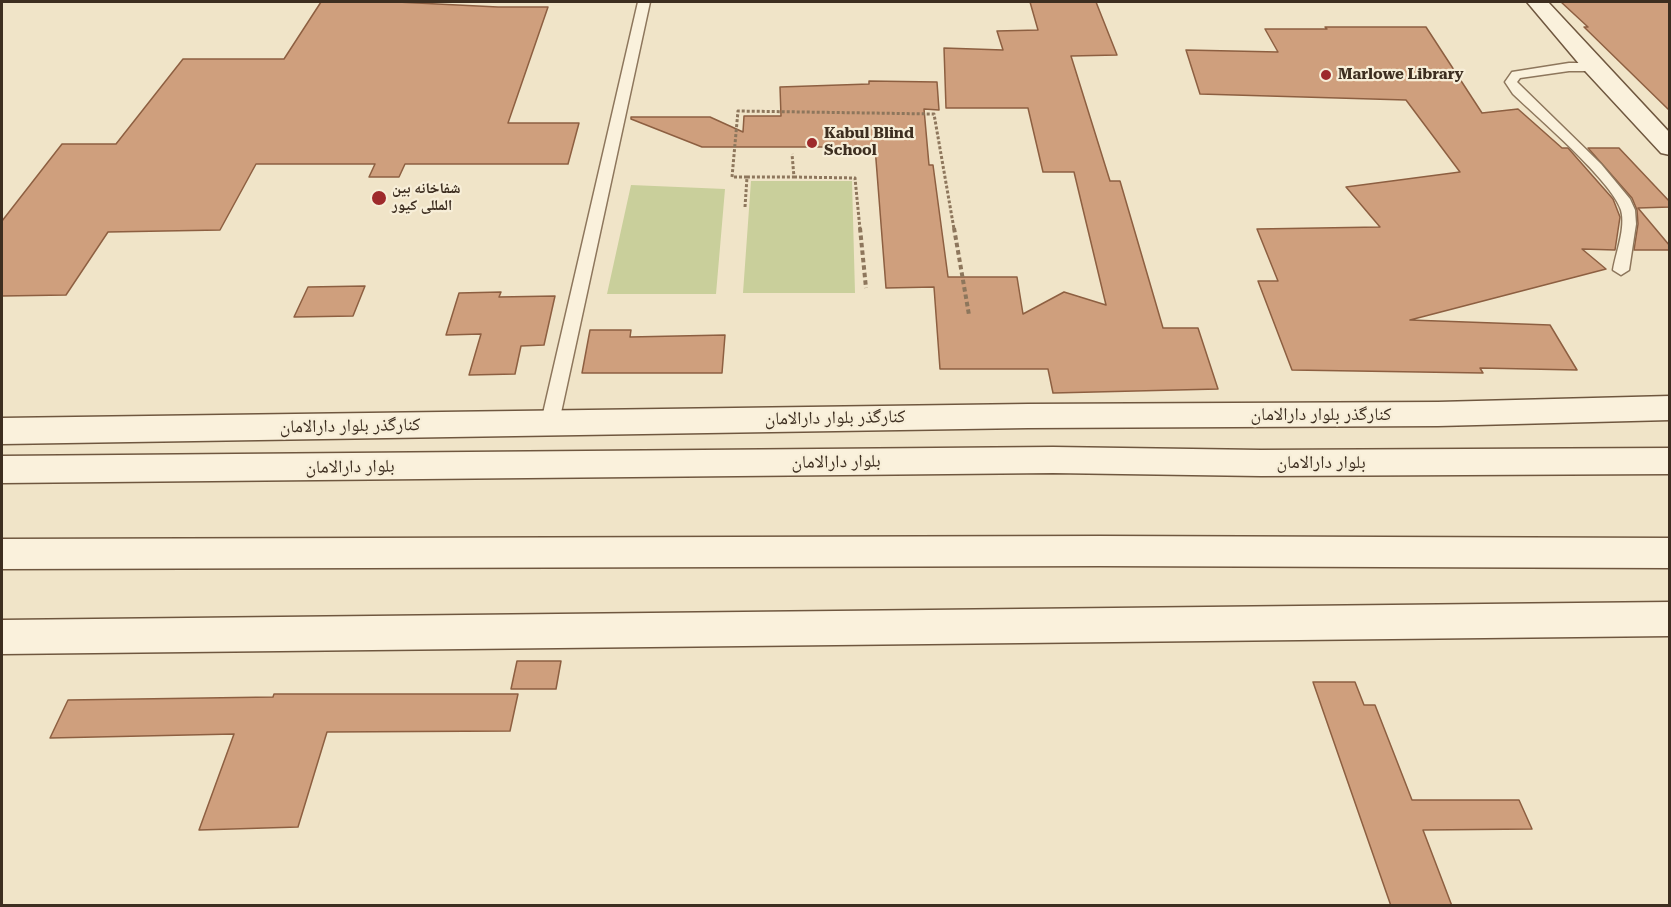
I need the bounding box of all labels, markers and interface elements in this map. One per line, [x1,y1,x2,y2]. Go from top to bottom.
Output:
place label: Marlowe Library [1338,66,1464,84]
marker: Marlowe Library [1319,68,1333,82]
place label: Kabul Blind School [824,125,914,160]
marker: Kabul Blind School [805,136,819,150]
place label: شفاخانه بین المللی کیور [392,180,460,215]
marker: شفاخانه بین المللی کیور [370,189,388,207]
street label: کنارگذر بلوار دارالامان [1251,404,1391,426]
street label: کنارگذر بلوار دارالامان [764,406,906,430]
street label: کنارگذر بلوار دارالامان [279,414,421,438]
street label: بلوار دارالامان [791,450,881,474]
street label: بلوار دارالامان [1276,452,1366,474]
street label: بلوار دارالامان [305,455,395,479]

